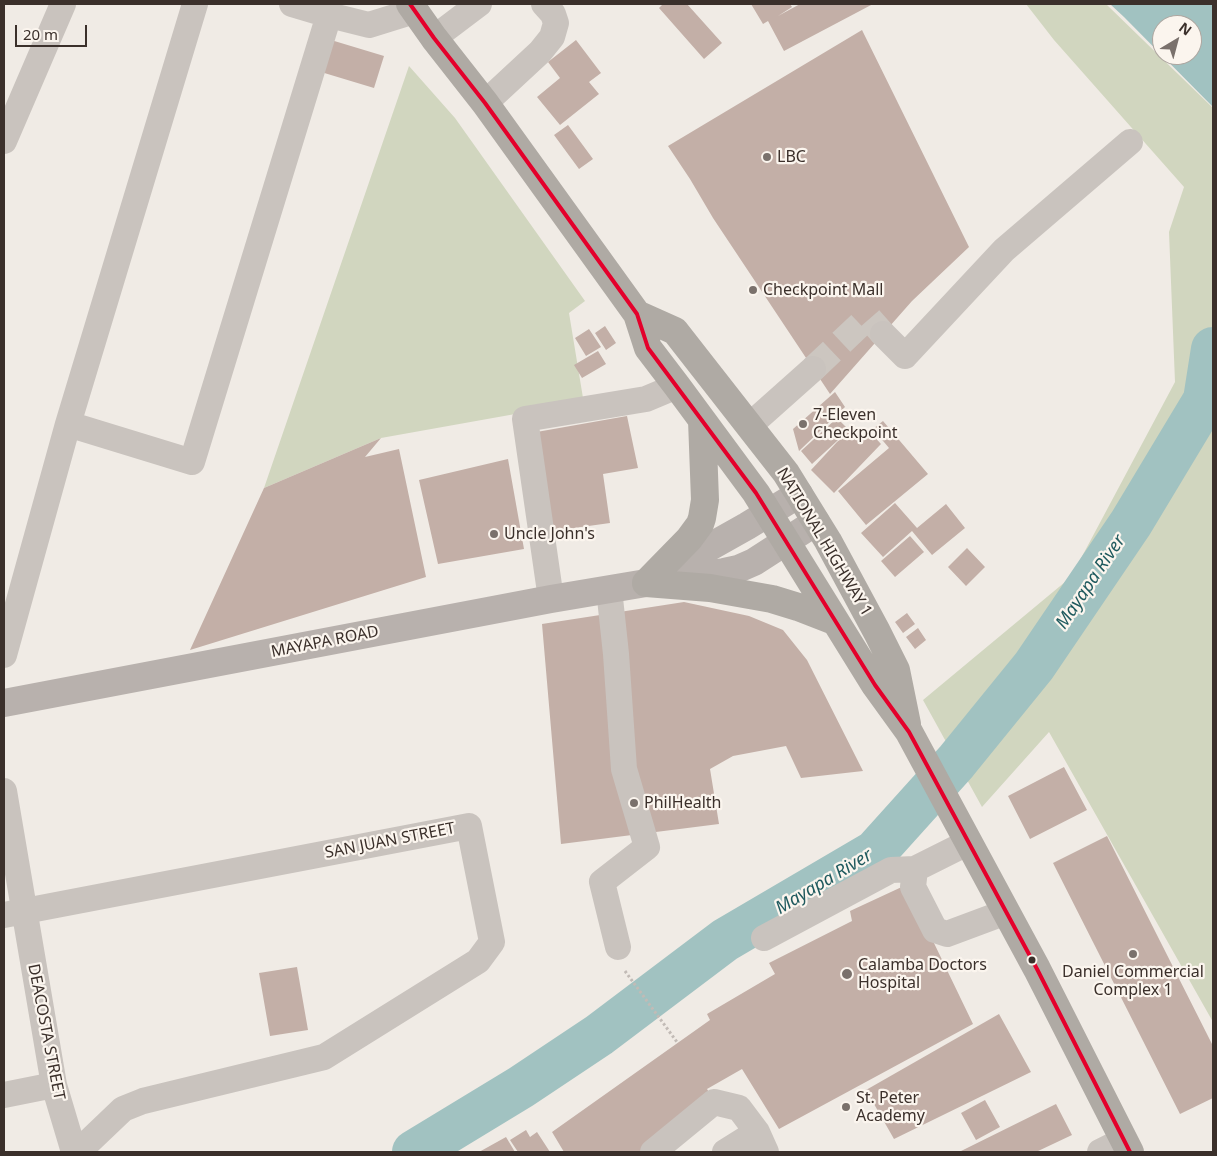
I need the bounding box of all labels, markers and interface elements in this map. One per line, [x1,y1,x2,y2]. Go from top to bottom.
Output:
scale bar [18,15,90,47]
north arrow [1152,15,1202,65]
text: N [1175,17,1196,39]
text: 20 m [23,24,58,44]
place label: LBC [777,147,806,167]
marker: LBC [761,151,773,163]
place label: Checkpoint Mall [763,280,883,300]
marker: Checkpoint Mall [747,284,759,296]
place label: 7-Eleven Checkpoint [813,405,898,443]
marker: 7-Eleven Checkpoint [797,418,809,430]
street label: NATIONAL HIGHWAY 1 [772,464,876,620]
place label: Uncle John's [504,524,595,544]
marker: Uncle John's [488,528,500,540]
water label: Mayapa River [1052,531,1130,633]
street label: MAYAPA ROAD [269,622,381,662]
place label: PhilHealth [644,793,721,813]
marker: PhilHealth [628,797,640,809]
street label: SAN JUAN STREET [323,819,457,863]
water label: Mayapa River [772,845,876,919]
marker: Daniel Commercial Complex 1 [1127,948,1139,960]
place label: Calamba Doctors Hospital [858,955,987,993]
unlabelled marker [1027,955,1037,965]
street label: DEACOSTA STREET [23,962,69,1102]
place label: Daniel Commercial Complex 1 [1062,962,1204,1000]
marker: Calamba Doctors Hospital [840,967,854,981]
place label: St. Peter Academy [856,1088,925,1126]
marker: St. Peter Academy [840,1101,852,1113]

